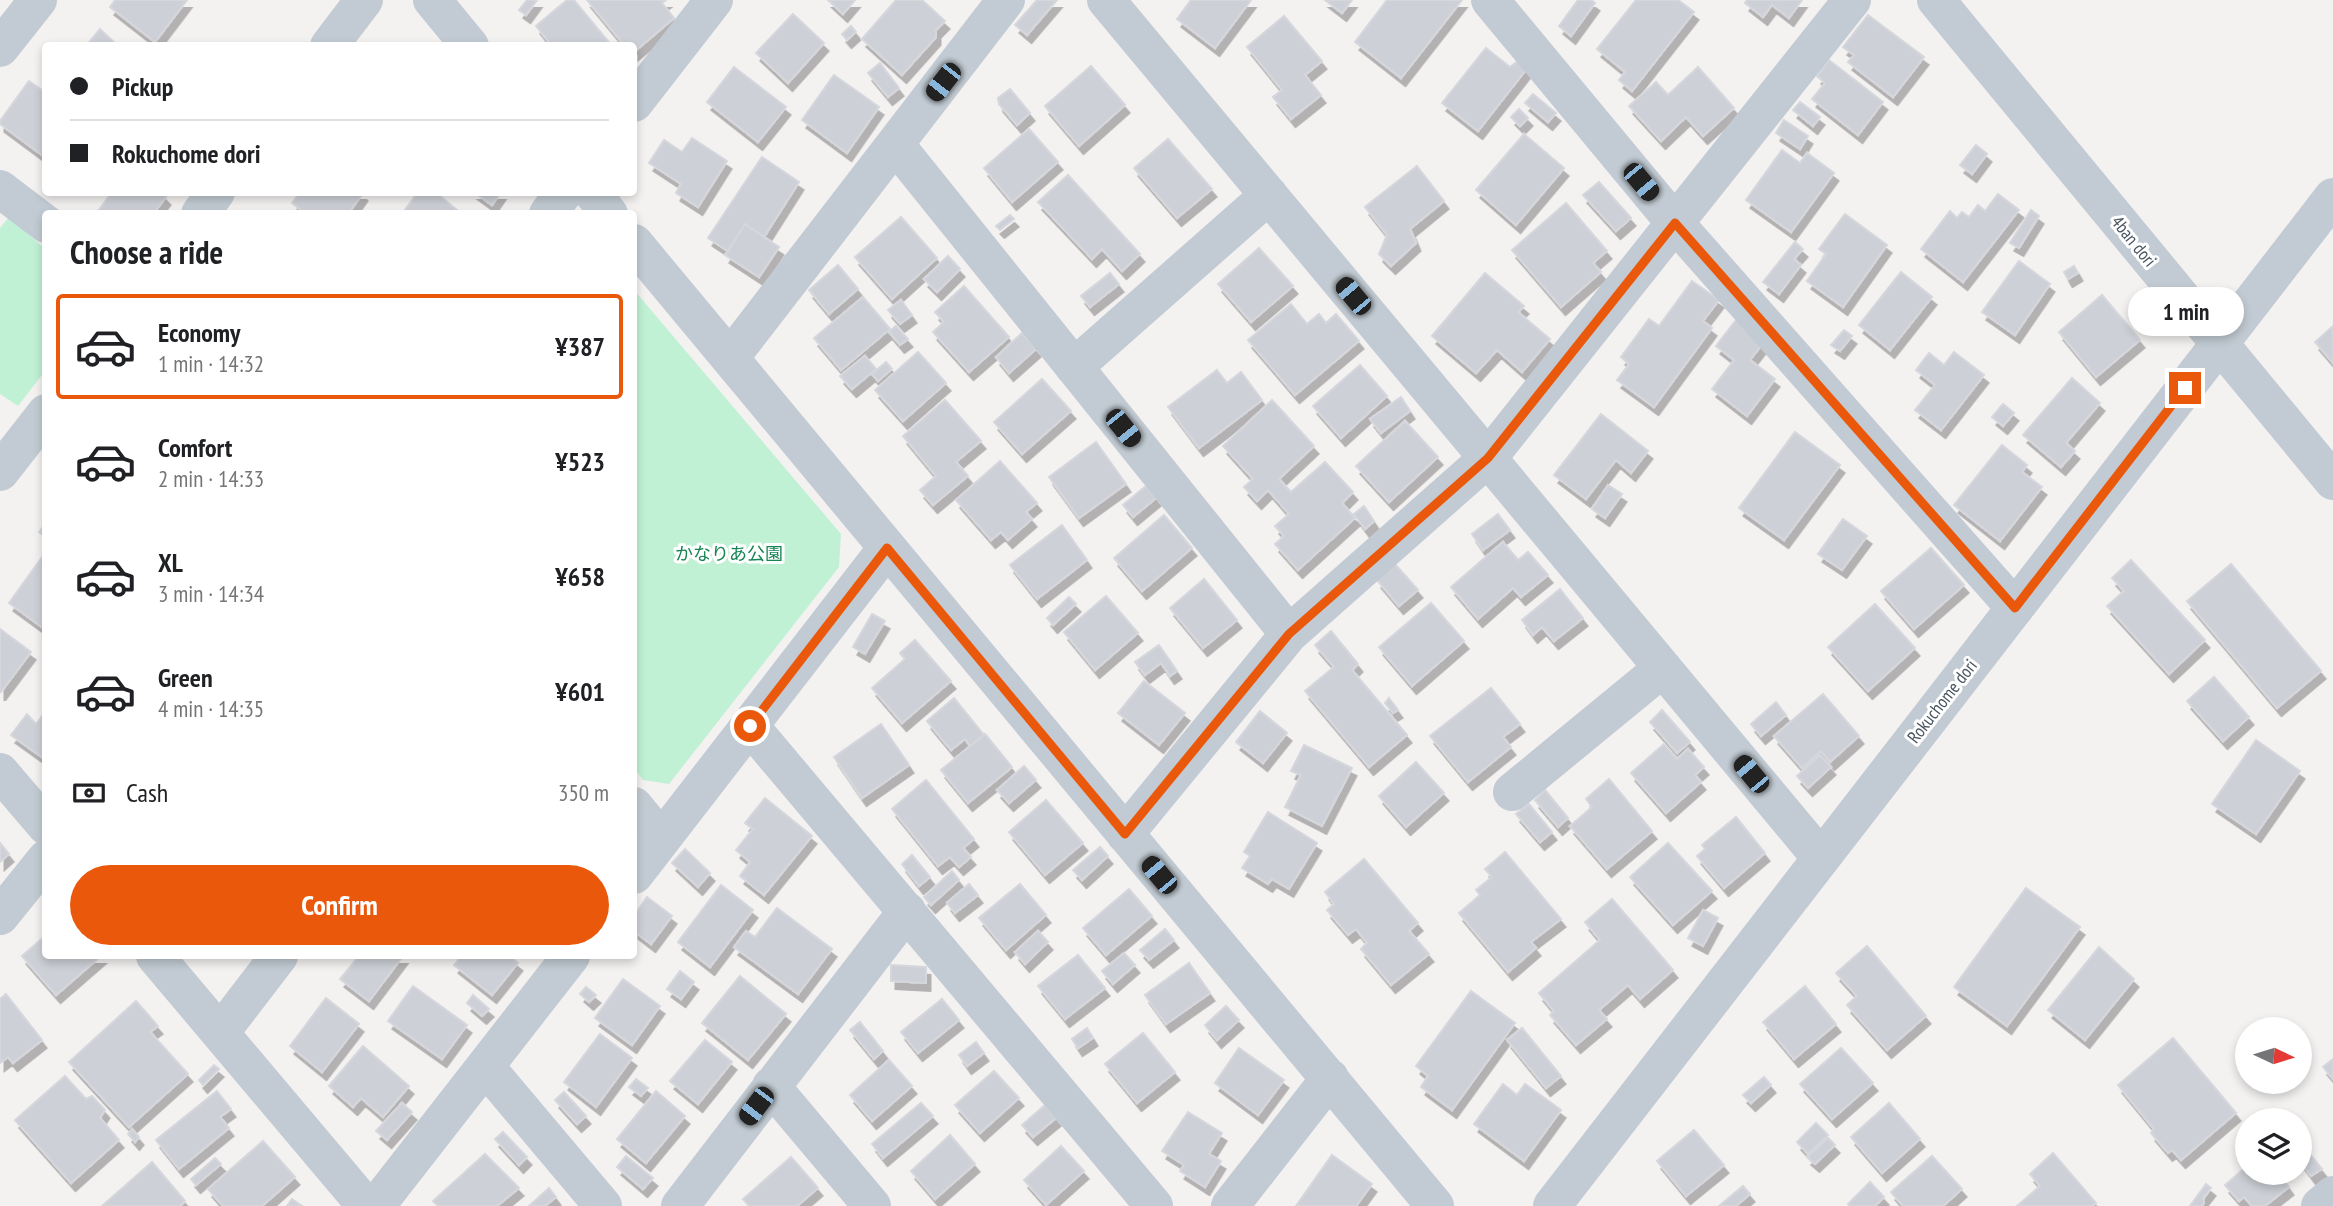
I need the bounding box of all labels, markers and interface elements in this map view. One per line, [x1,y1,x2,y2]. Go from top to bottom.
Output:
car [922,59,965,105]
text: Pickup [112,70,173,103]
text: Rokuchome dori [112,137,261,170]
car [1620,159,1663,205]
street label: 4ban dori [2106,211,2162,271]
text: Choose a ride [70,231,223,273]
car [1332,273,1375,319]
callout: 1 min [2127,286,2243,336]
text: 1 min [2163,297,2209,326]
icon: car [74,315,137,378]
text: Economy [158,316,240,349]
text: ¥387 [555,330,605,363]
text: 1 min · 14:32 [158,349,264,378]
route end [2169,372,2201,404]
car [1102,405,1145,451]
icon: car [74,430,137,493]
text: Comfort [158,431,232,464]
text: ¥523 [555,445,605,478]
text: 2 min · 14:33 [158,464,264,493]
park label: かなりあ公園 [675,542,783,565]
icon: car [74,545,137,608]
text: XL [158,546,183,579]
text: ¥658 [555,560,605,593]
text: 3 min · 14:34 [158,579,264,608]
street label: Rokuchome dori [1902,655,1982,747]
icon: car [74,660,137,723]
text: Green [158,661,213,694]
text: ¥601 [555,675,605,708]
text: 4 min · 14:35 [158,694,264,723]
route start [734,710,766,742]
car [1730,751,1773,797]
icon: cash [70,774,108,812]
text: Cash [126,776,168,809]
text: 350 m [558,778,609,807]
car [1138,852,1181,898]
button: Confirm [70,865,609,945]
north arrow [2235,1017,2312,1094]
map controls [2235,1017,2312,1185]
car [735,1083,778,1129]
button: layers [2235,1108,2312,1185]

